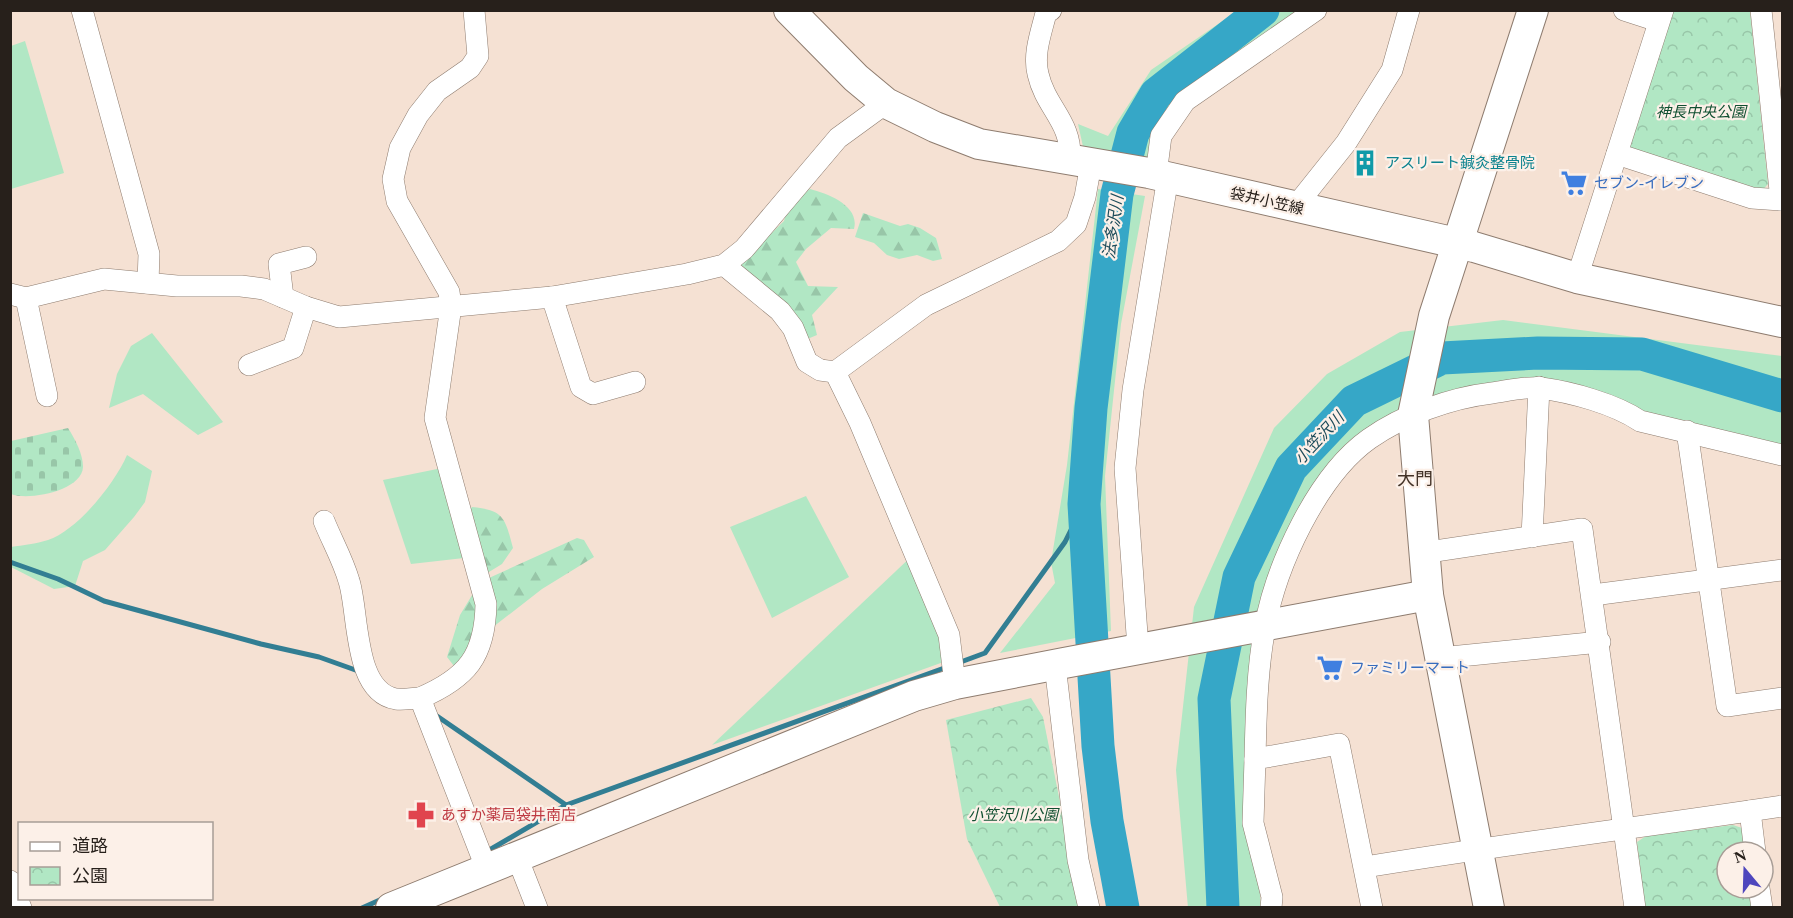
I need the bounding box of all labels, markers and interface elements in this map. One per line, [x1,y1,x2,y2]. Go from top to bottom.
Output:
park label: 神長中央公園 [1656,104,1748,120]
building icon: アスリート鍼灸整骨院 [1350,148,1380,178]
place label: アスリート鍼灸整骨院 [1385,155,1535,171]
supermarket icon: セブン-イレブン [1559,168,1589,198]
place label: セブン-イレブン [1594,175,1704,191]
street label: 袋井小笠線 [1229,184,1306,217]
water label: 法多沢川 [1100,192,1126,260]
water label: 小笠沢川 [1291,407,1348,467]
district label: 大門 [1397,469,1433,489]
supermarket icon: ファミリーマート [1315,653,1345,683]
place label: ファミリーマート [1350,660,1470,676]
pharmacy icon: あすか薬局袋井南店 [406,800,436,830]
place label: あすか薬局袋井南店 [441,806,576,823]
park label: 小笠沢川公園 [968,807,1060,823]
legend [18,822,213,900]
text: 道路 [72,836,108,856]
north arrow [1715,840,1775,900]
text: N [1732,846,1749,866]
text: 公園 [72,866,108,886]

